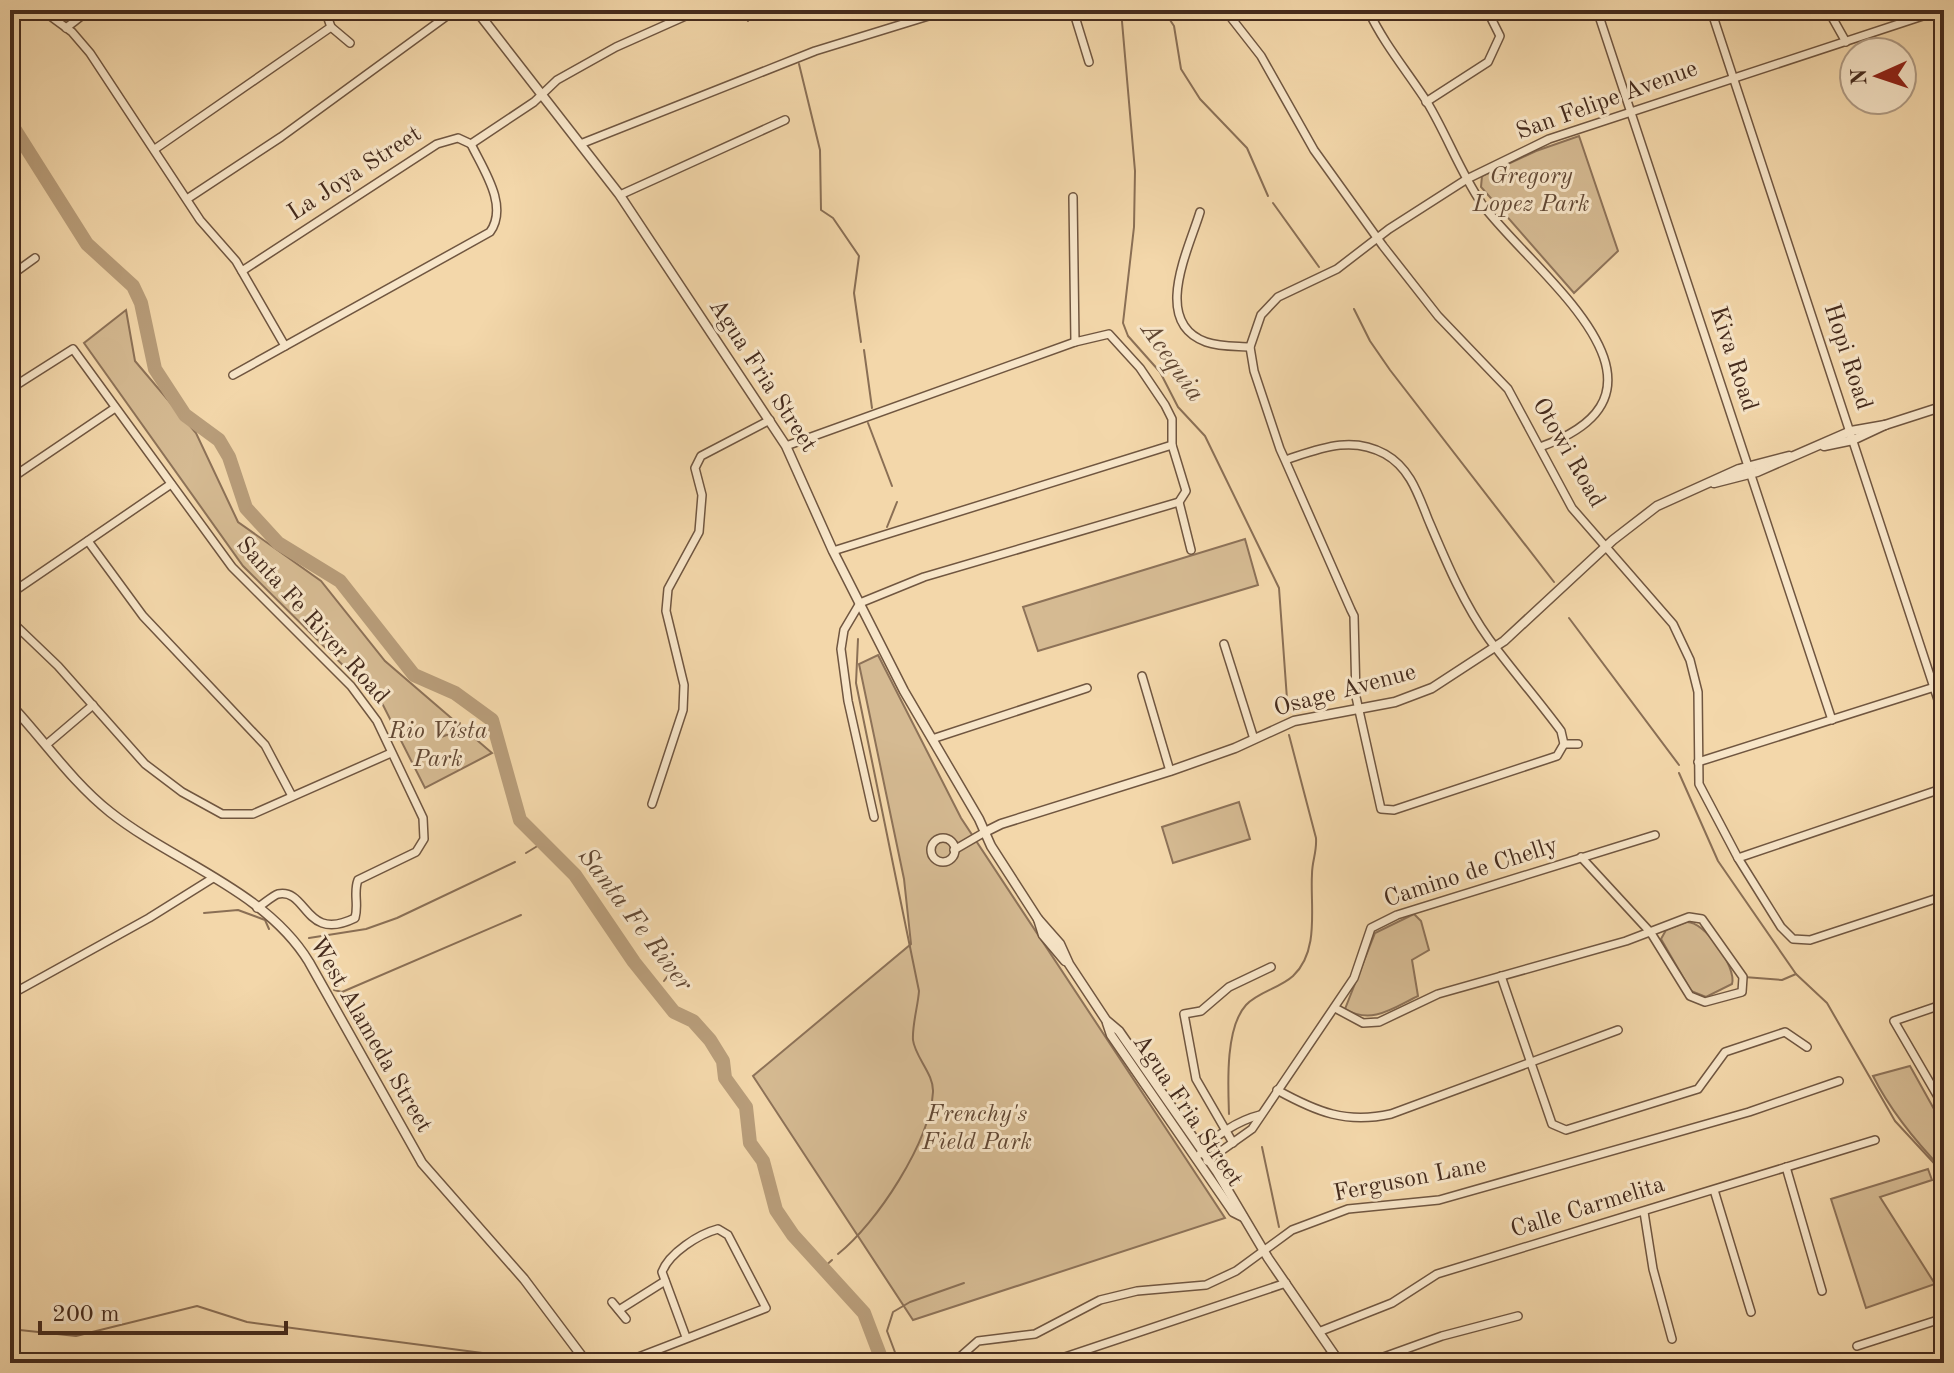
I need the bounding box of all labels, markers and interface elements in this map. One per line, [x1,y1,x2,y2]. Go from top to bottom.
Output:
north arrow [1838,36,1918,116]
street label: San Felipe Avenue [1513,57,1701,145]
text: N [1849,68,1871,86]
street label: La Joya Street [284,122,426,226]
park label: Gregory Lopez Park [1471,165,1590,217]
street label: Agua Fria Street [704,295,820,457]
street label: Hopi Road [1819,301,1875,413]
street label: Kiva Road [1705,304,1761,414]
water label: Acequia [1134,316,1209,407]
street label: Otowi Road [1527,394,1609,512]
street label: Santa Fe River Road [231,533,393,709]
street label: Osage Avenue [1271,661,1419,721]
park label: Rio Vista Park [387,720,488,772]
street label: Camino de Chelly [1381,834,1561,912]
water label: Santa Fe River [573,844,698,997]
street label: West Alameda Street [304,933,436,1137]
street label: Agua Fria Street [1127,1031,1247,1191]
park label: Frenchy's Field Park [921,1103,1032,1155]
street label: Ferguson Lane [1332,1153,1488,1207]
street label: Calle Carmelita [1508,1173,1668,1243]
scale bar [40,1285,286,1335]
text: 200 m [52,1303,120,1327]

